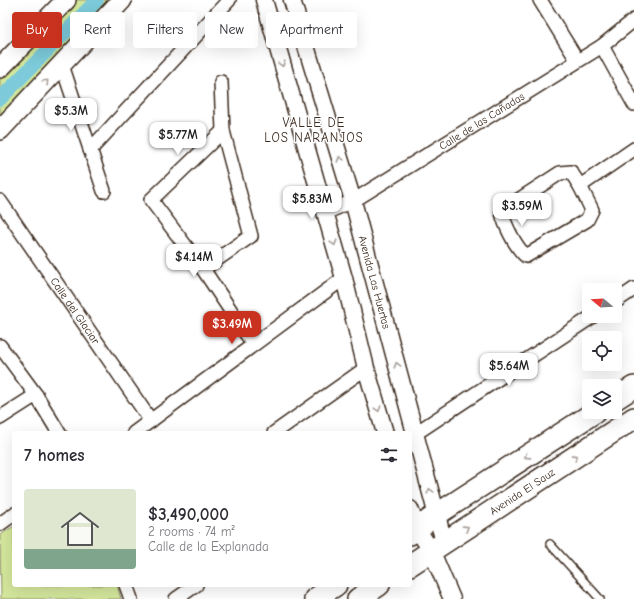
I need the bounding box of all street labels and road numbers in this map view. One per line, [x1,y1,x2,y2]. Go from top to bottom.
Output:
street label: Calle de las Cañadas [437,90,527,153]
street label: Avenida Las Huertas [356,234,393,331]
street label: Calle del Glaciar [47,275,103,347]
street label: Avenida El Sauz [487,466,557,518]

